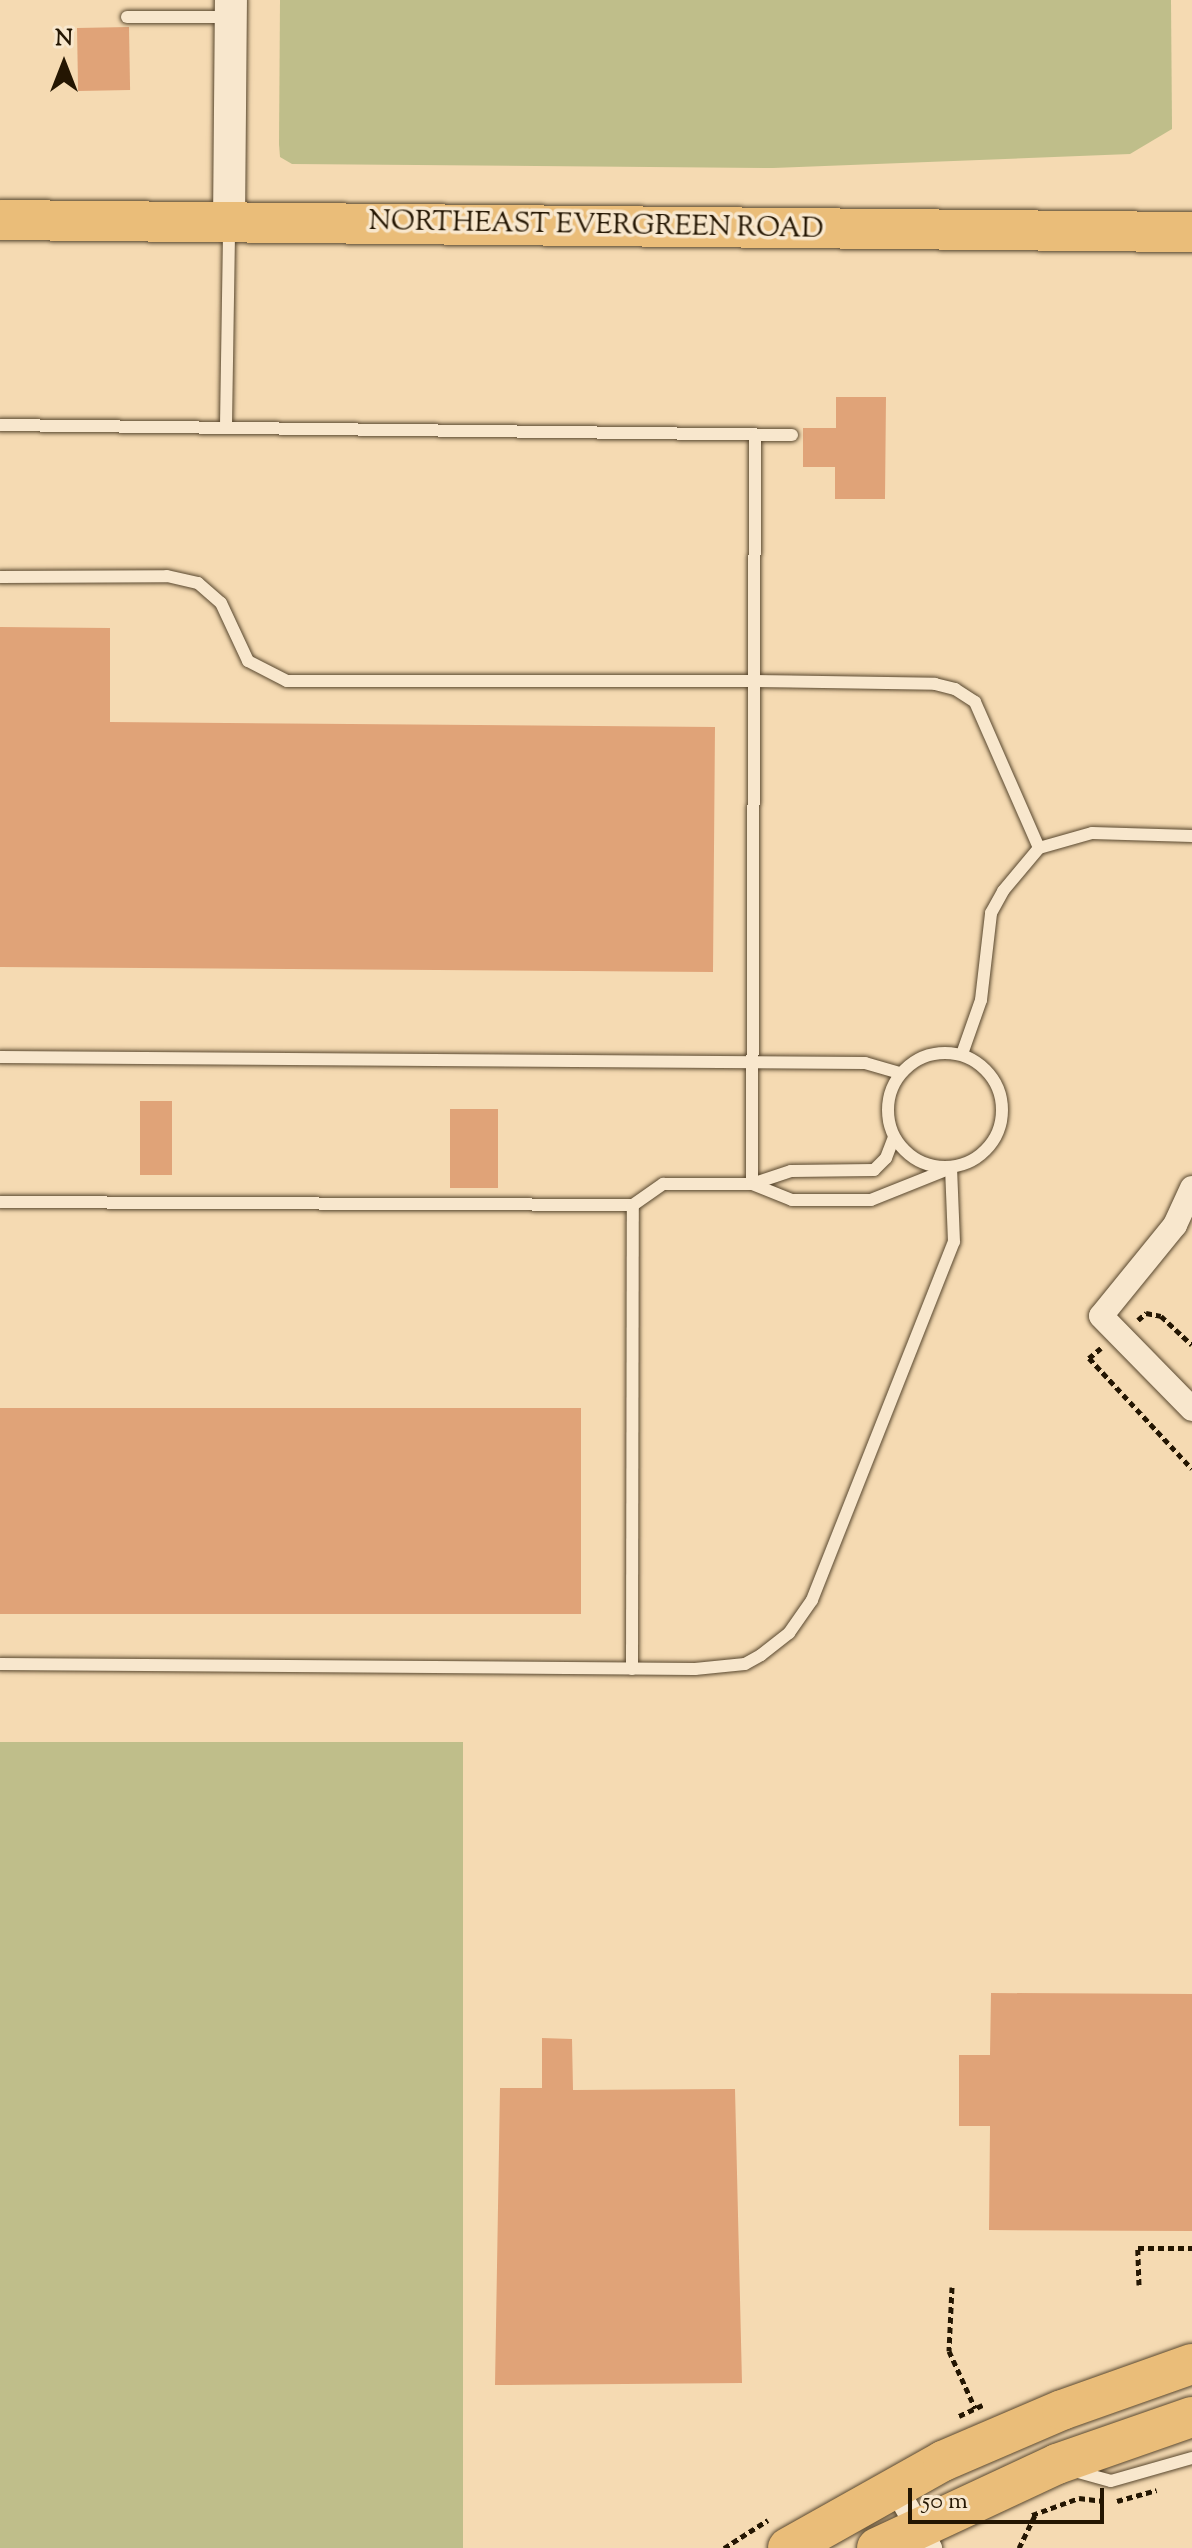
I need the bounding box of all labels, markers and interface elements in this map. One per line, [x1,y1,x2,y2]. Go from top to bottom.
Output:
north arrow [24,24,104,104]
text: N [55,24,73,56]
street label: NORTHEAST EVERGREEN ROAD [368,205,824,247]
scale bar [912,2472,1108,2522]
text: 50 m [922,2485,968,2519]

